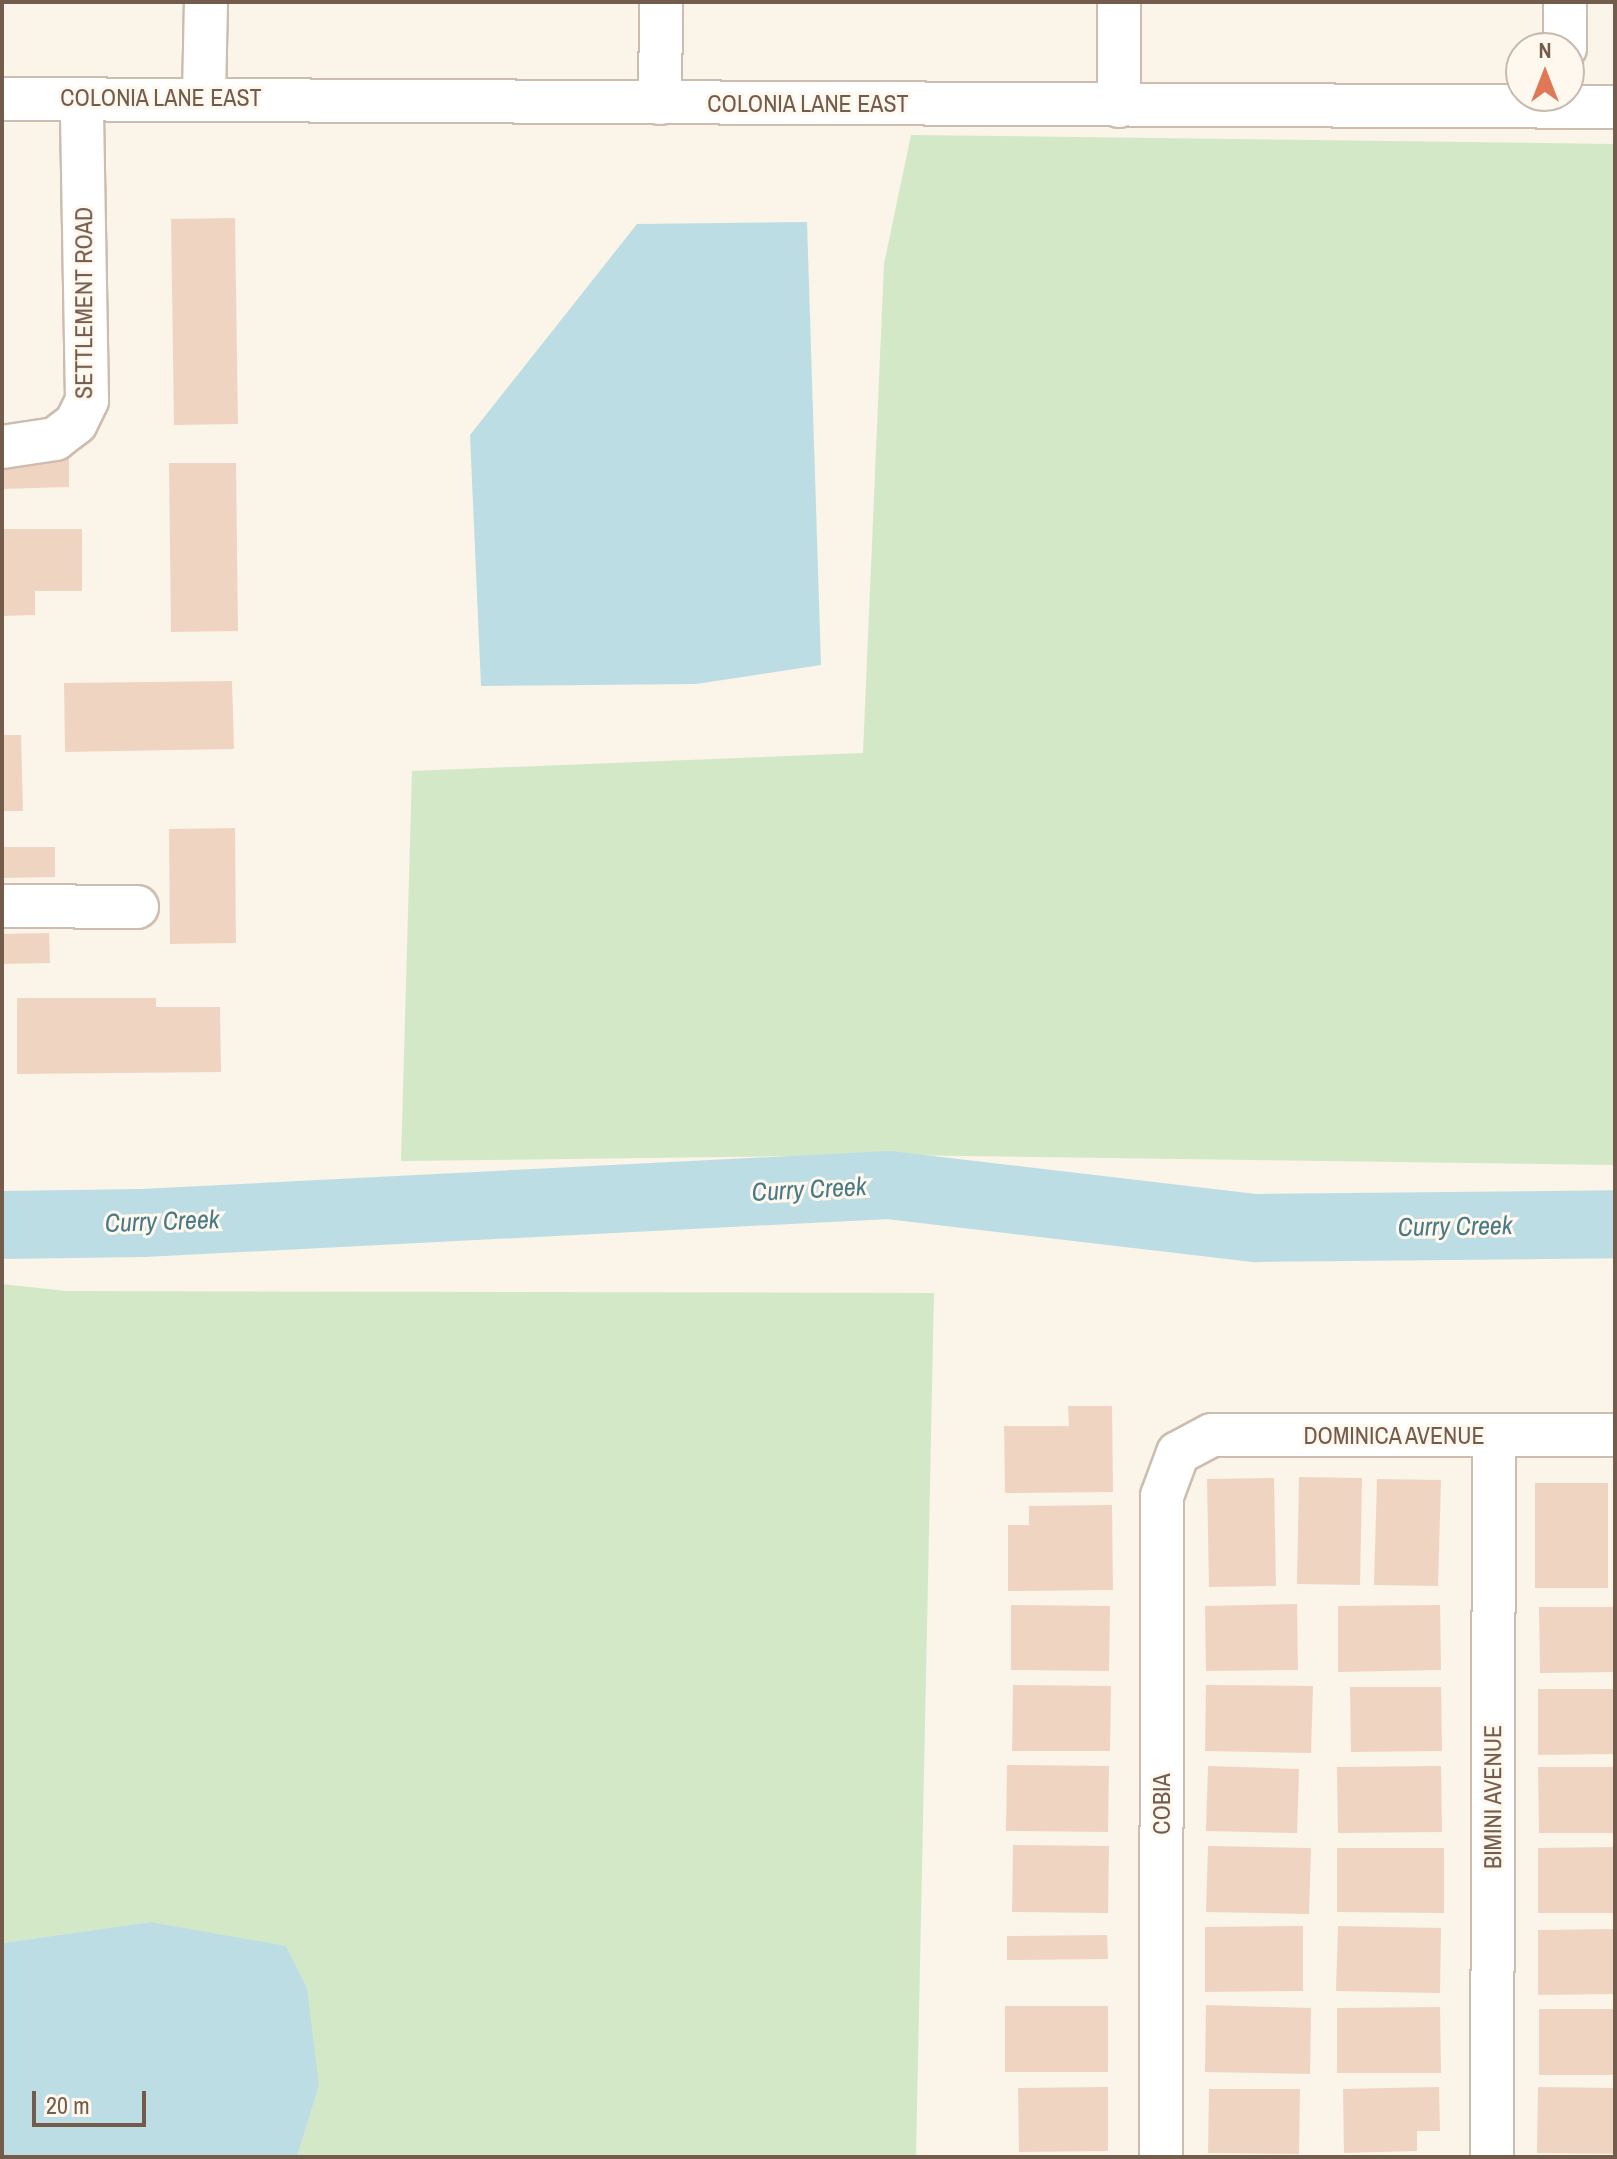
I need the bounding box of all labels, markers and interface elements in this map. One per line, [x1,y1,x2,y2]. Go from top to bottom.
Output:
north arrow [1505,32,1585,112]
text: N [1538,35,1552,65]
street label: COLONIA LANE EAST [60,84,262,112]
street label: COLONIA LANE EAST [707,90,909,118]
street label: SETTLEMENT ROAD [70,207,98,399]
water label: Curry Creek [751,1170,867,1208]
water label: Curry Creek [104,1203,220,1239]
water label: Curry Creek [1397,1209,1513,1243]
street label: DOMINICA AVENUE [1302,1422,1486,1450]
street label: BIMINI AVENUE [1479,1724,1507,1870]
street label: COBIA [1148,1773,1176,1835]
scale bar [36,2075,150,2125]
text: 20 m [46,2089,90,2121]

